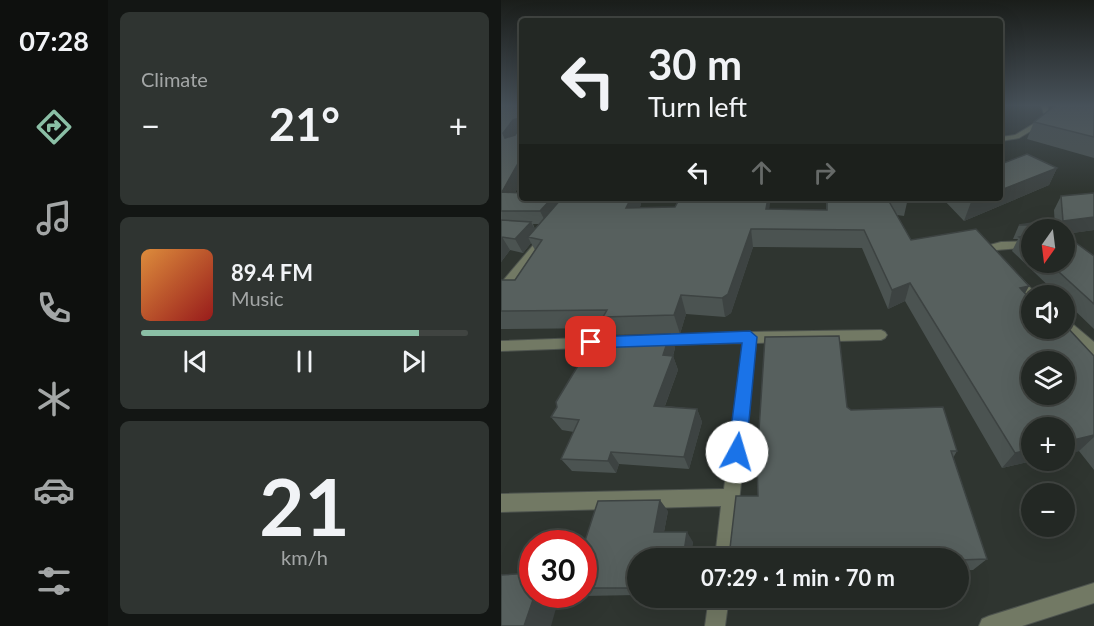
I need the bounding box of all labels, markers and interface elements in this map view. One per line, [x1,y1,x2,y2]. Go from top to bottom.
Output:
text: 07:28 [19,24,89,57]
text: 30 m [648,39,742,89]
icon: left [549,42,627,120]
text: Climate [141,67,208,91]
text: Turn left [648,90,747,123]
text: 21° [269,97,340,151]
text: − [141,105,160,145]
text: + [449,105,468,145]
icon: directions [33,106,75,148]
icon: left [682,156,715,189]
icon: ahead [745,156,778,189]
icon: right [808,156,841,189]
icon: music [33,197,75,239]
north arrow [1021,219,1075,273]
map controls [1021,219,1075,537]
text: 89.4 FM [231,259,313,286]
button: sound [1021,285,1075,339]
text: Music [231,286,284,310]
icon: phone [33,287,75,329]
pin [565,316,616,367]
icon: arrive [574,325,607,358]
icon: previous [179,345,212,378]
icon: pause [288,345,321,378]
icon: next [397,345,430,378]
button: layers [1021,351,1075,405]
icon: climate [33,378,75,420]
button: + [1021,417,1075,471]
position arrow [705,420,769,484]
text: 21 [259,459,350,553]
icon: car [33,469,75,511]
button: − [1021,483,1075,537]
speed limit sign: 30 [519,530,597,608]
text: km/h [281,545,328,569]
icon: filters [33,560,75,602]
text: 07:29 · 1 min · 70 m [701,564,895,591]

